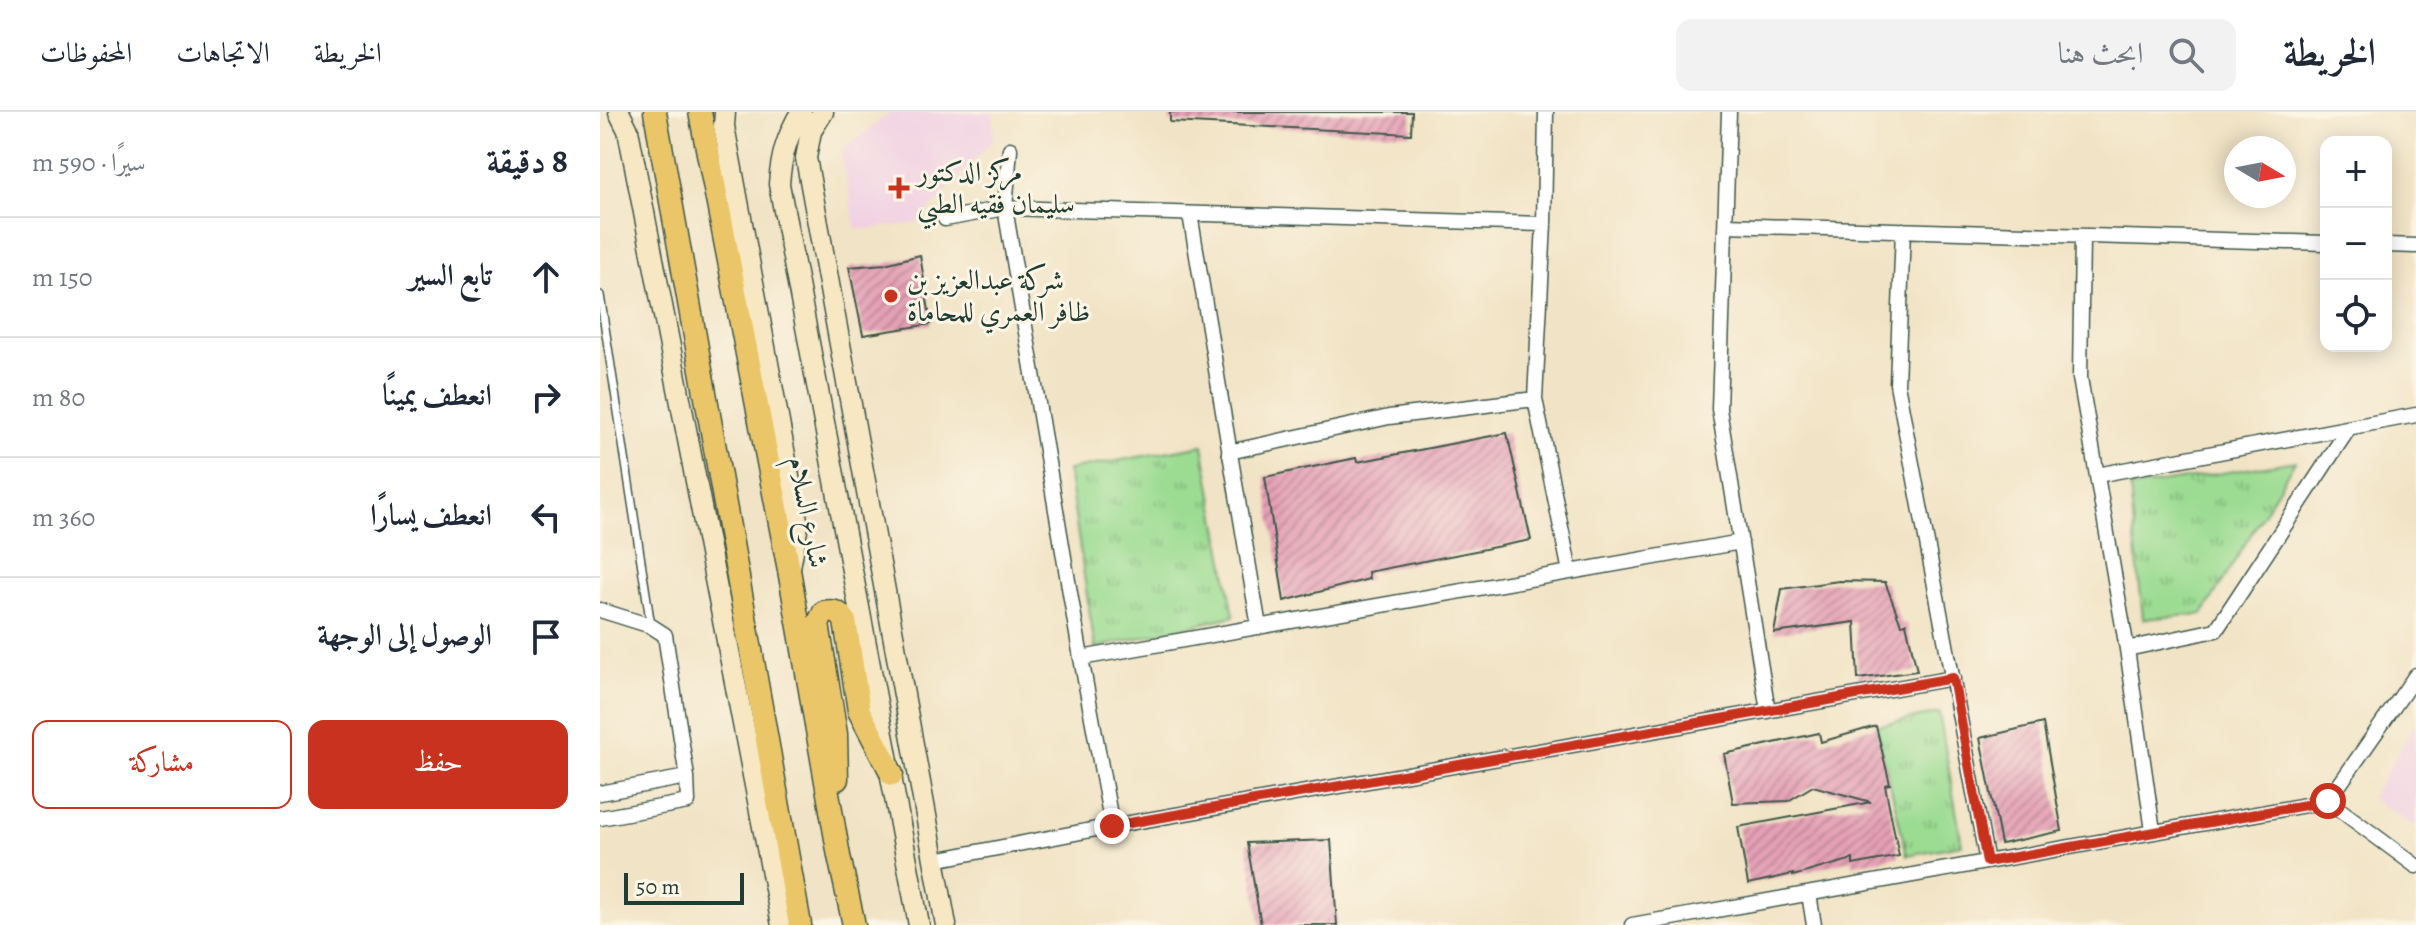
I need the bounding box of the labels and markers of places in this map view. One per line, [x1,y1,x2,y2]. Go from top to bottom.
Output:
place label: مركز الدكتور سليمان فقيه الطبي [914,153,1075,230]
marker: مركز الدكتور سليمان فقيه الطبي [888,177,910,199]
place label: شركة عبدالعزيز بن ظافر العمري للمحاماة [907,261,1090,334]
marker: شركة عبدالعزيز بن ظافر العمري للمحاماة [882,287,900,305]

